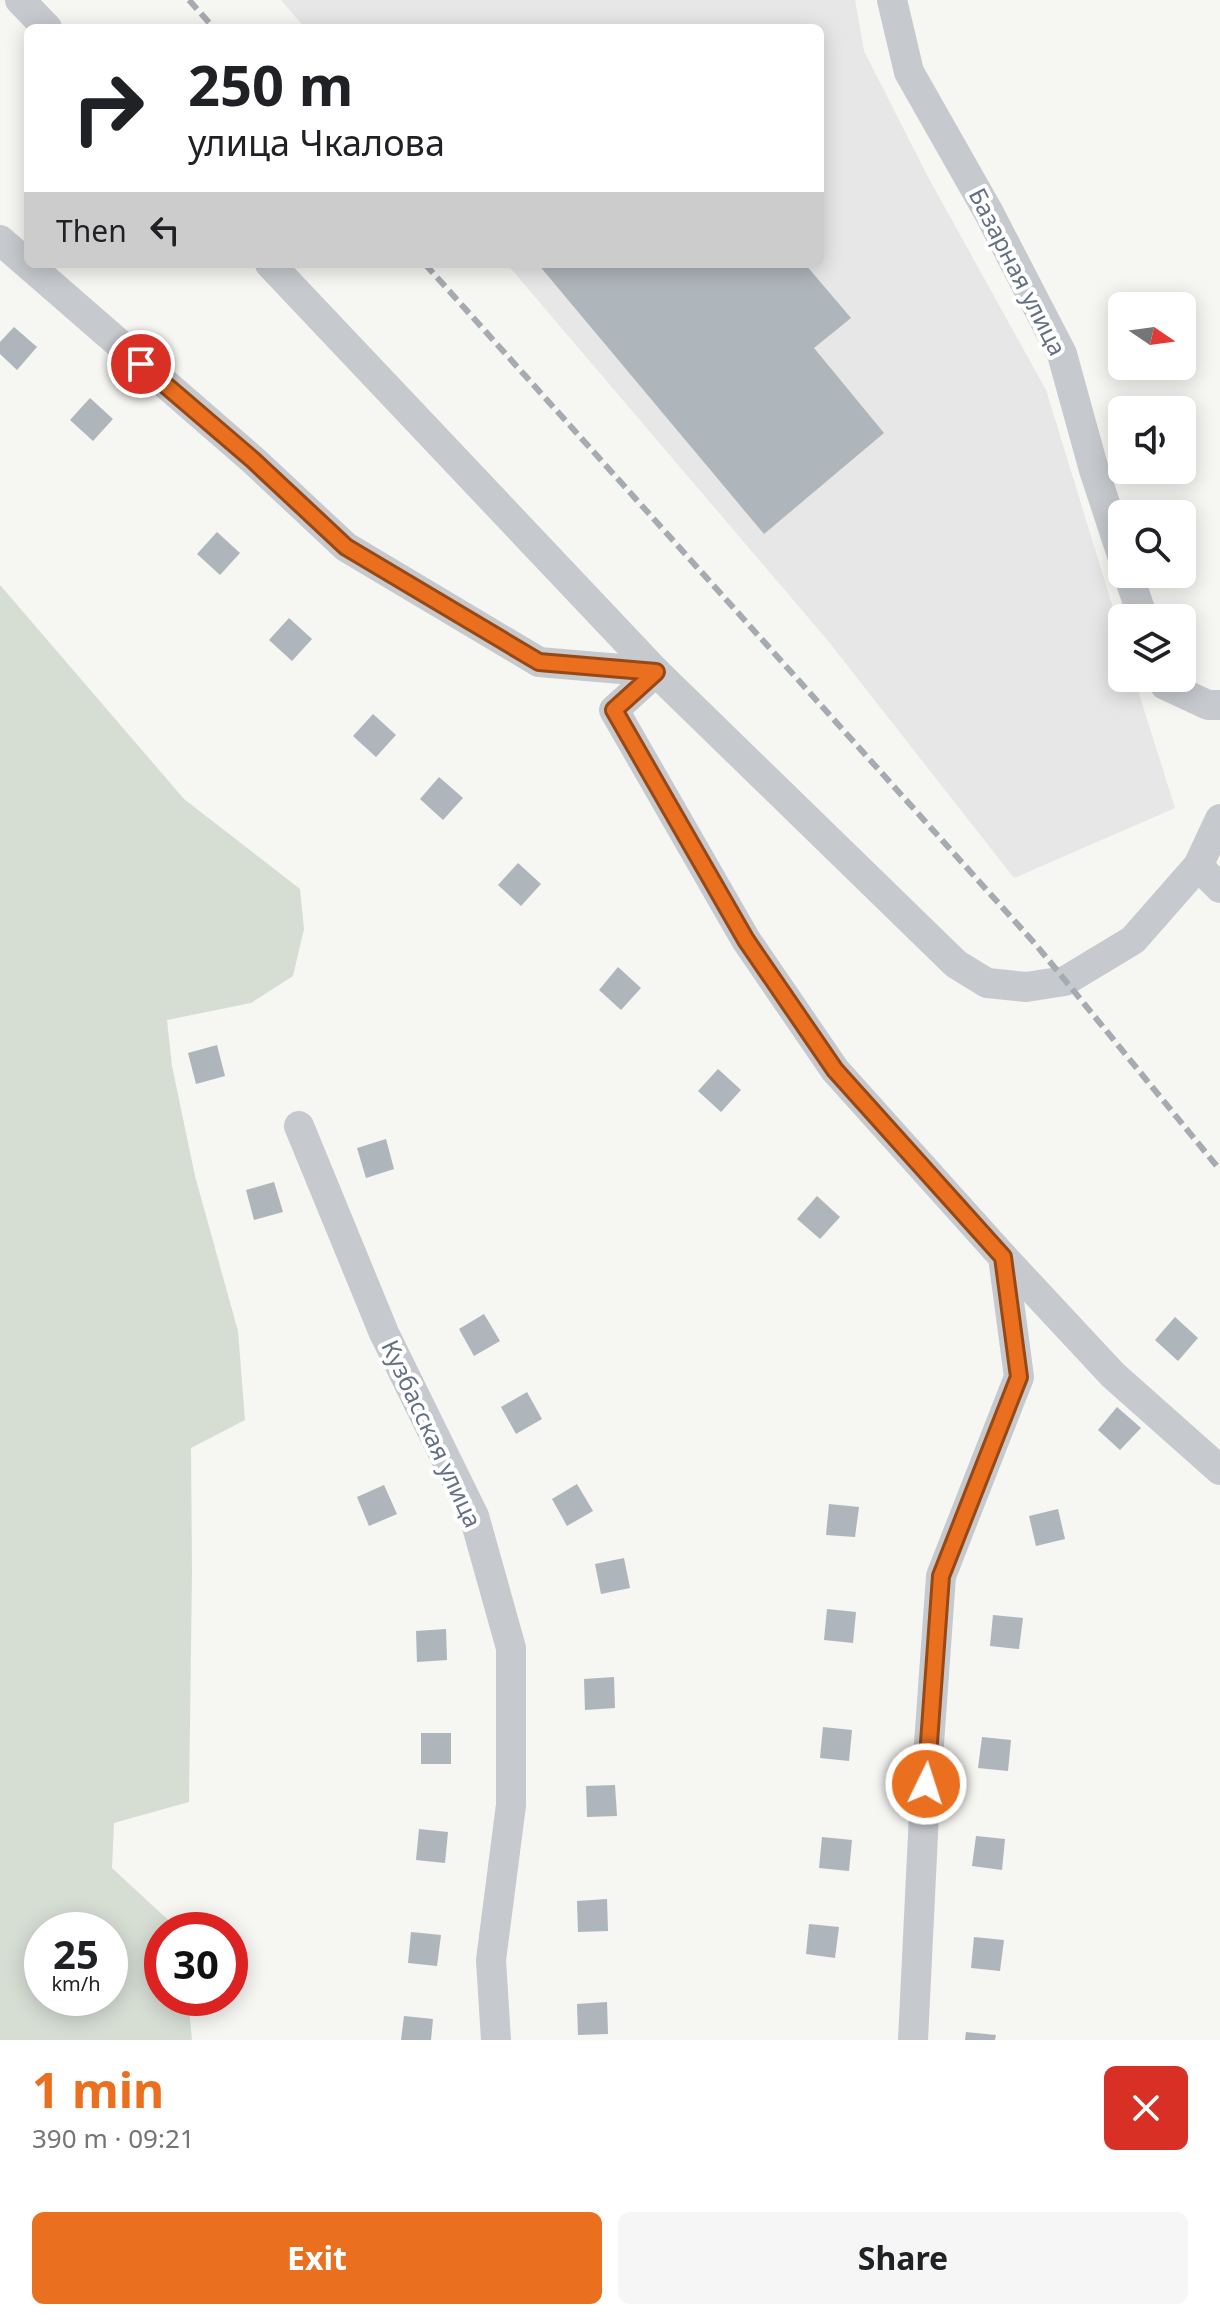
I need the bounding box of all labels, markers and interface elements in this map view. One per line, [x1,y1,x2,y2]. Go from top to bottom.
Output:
text: 250 m [188,46,353,122]
icon: right [56,56,160,160]
text: улица Чкалова [188,118,445,167]
street label: Базарная улица [962,182,1075,361]
icon: left [143,208,187,252]
text: Then [56,210,127,251]
north arrow [1108,292,1196,380]
map controls [1108,292,1196,692]
pin [107,330,175,398]
icon: arrive [119,342,163,386]
button: sound [1108,396,1196,484]
button: search [1108,500,1196,588]
button: layers [1108,604,1196,692]
street label: Кузбасская улица [374,1334,490,1533]
position arrow [884,1742,968,1826]
speed limit sign: 30 [144,1912,248,2016]
text: 25 [53,1926,99,1981]
text: km/h [51,1970,101,1997]
text: 1 min [32,2057,164,2122]
button: close [1104,2066,1188,2150]
text: 390 m · 09:21 [32,2120,195,2156]
button: Exit [32,2212,602,2304]
button: Share [618,2212,1188,2304]

